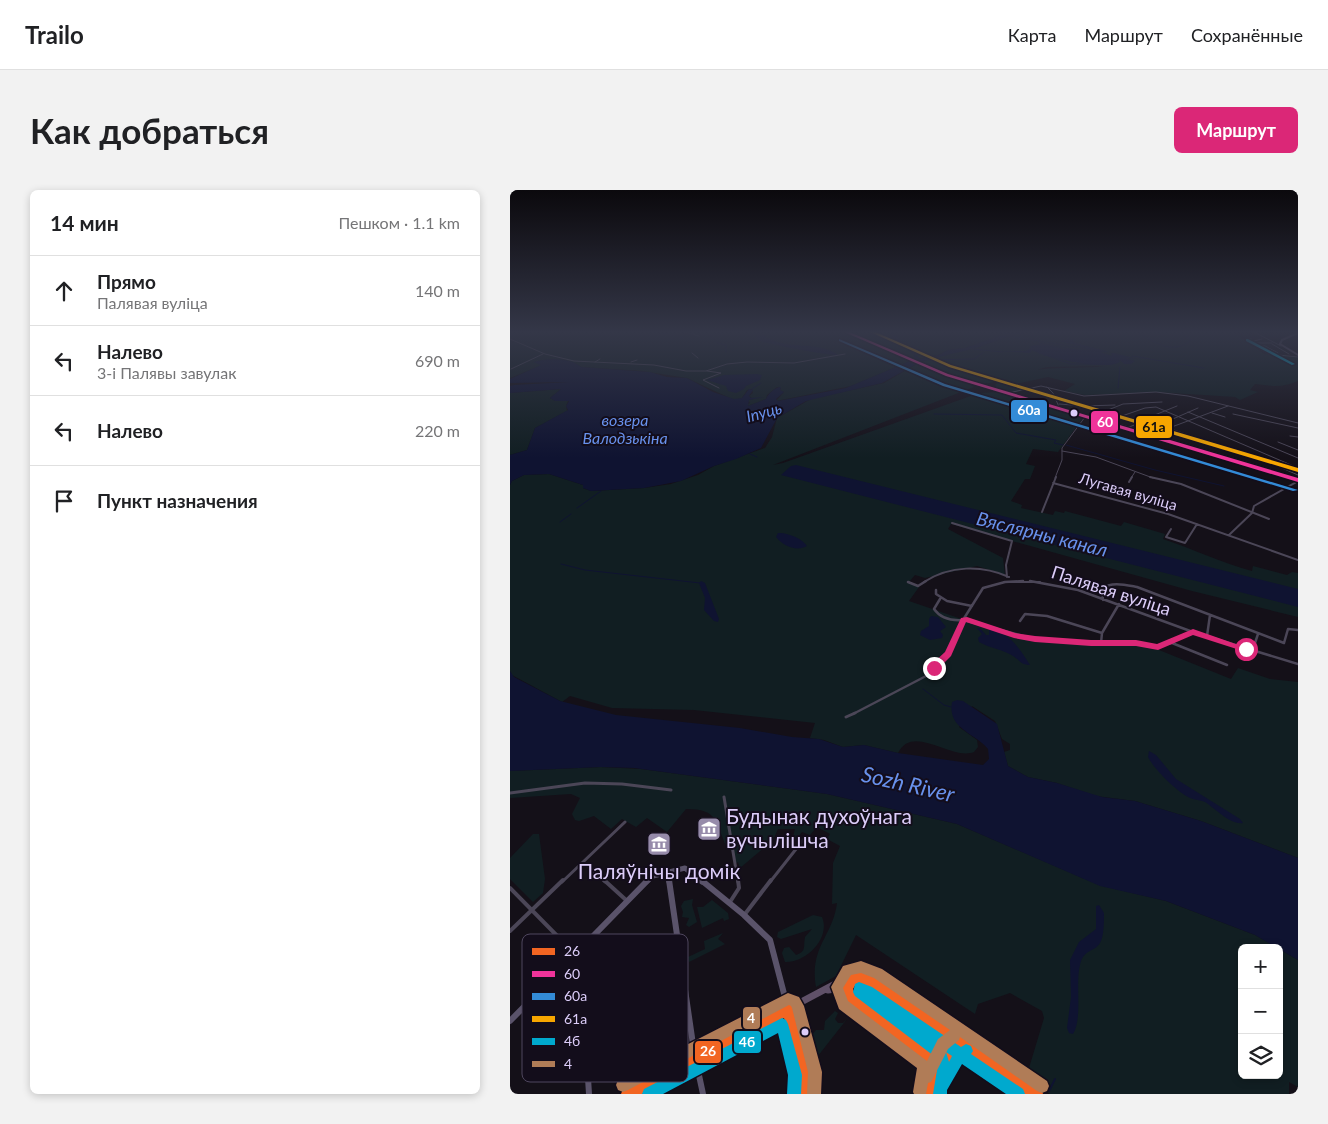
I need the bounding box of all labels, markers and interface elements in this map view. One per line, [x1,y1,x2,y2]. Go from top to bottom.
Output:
text: Trailo [25,20,84,49]
text: Карта [1008,24,1056,46]
text: Маршрут [1084,24,1163,46]
text: Сохранённые [1191,24,1303,46]
button: Маршрут [1174,107,1298,153]
text: Как добраться [30,109,269,151]
text: 14 мин [50,210,119,235]
text: Пешком · 1.1 km [338,213,460,232]
text: Прямо [97,270,156,293]
icon: ahead [50,277,78,305]
text: 140 m [415,281,460,300]
text: Палявая вуліца [97,293,208,312]
text: Налево [97,340,163,363]
icon: left [50,347,78,375]
text: 690 m [415,351,460,370]
text: 3-і Палявы завулак [97,363,236,382]
water label: Іпуць [744,398,784,425]
line badge: 60а [1010,399,1048,423]
text: 60а [1017,401,1041,418]
unlabelled marker [1069,408,1079,418]
water label: возера Валодзькіна [582,410,668,447]
line badge: 60 [1090,410,1119,434]
text: 60 [1097,413,1113,430]
line badge: 61а [1135,415,1173,439]
icon: left [50,417,78,445]
text: 61а [1142,418,1166,435]
text: Налево [97,419,163,442]
text: 220 m [415,421,460,440]
street label: Лугавая вуліца [1076,468,1179,514]
icon: arrive [50,487,78,515]
text: Пункт назначения [97,489,258,512]
water label: Вяслярны канал [974,506,1110,561]
street label: Палявая вуліца [1049,560,1174,620]
route start [1235,638,1258,661]
route end [923,657,946,680]
water label: Sozh River [859,760,958,807]
place label: Будынак духоўнага вучылішча [726,803,912,852]
museum icon: Будынак духоўнага вучылішча [696,816,722,842]
museum icon: Паляўнічы домік [646,831,672,857]
place label: Паляўнічы домік [578,858,740,883]
legend [522,934,688,1082]
text: 26 [564,942,580,959]
map controls [1238,944,1283,1079]
button: + [1238,944,1283,989]
text: 60 [564,965,580,982]
text: 60а [564,987,587,1004]
button: − [1238,989,1283,1034]
line badge: 4 [742,1006,761,1030]
text: 4 [747,1009,755,1026]
text: 61а [564,1010,587,1027]
unlabelled marker [800,1027,810,1037]
line badge: 4б [733,1030,762,1054]
text: 4б [564,1032,580,1049]
text: 4б [739,1033,755,1050]
button: layers [1238,1034,1283,1079]
line badge: 26 [694,1040,722,1064]
text: 26 [700,1042,716,1059]
text: 4 [564,1055,572,1072]

